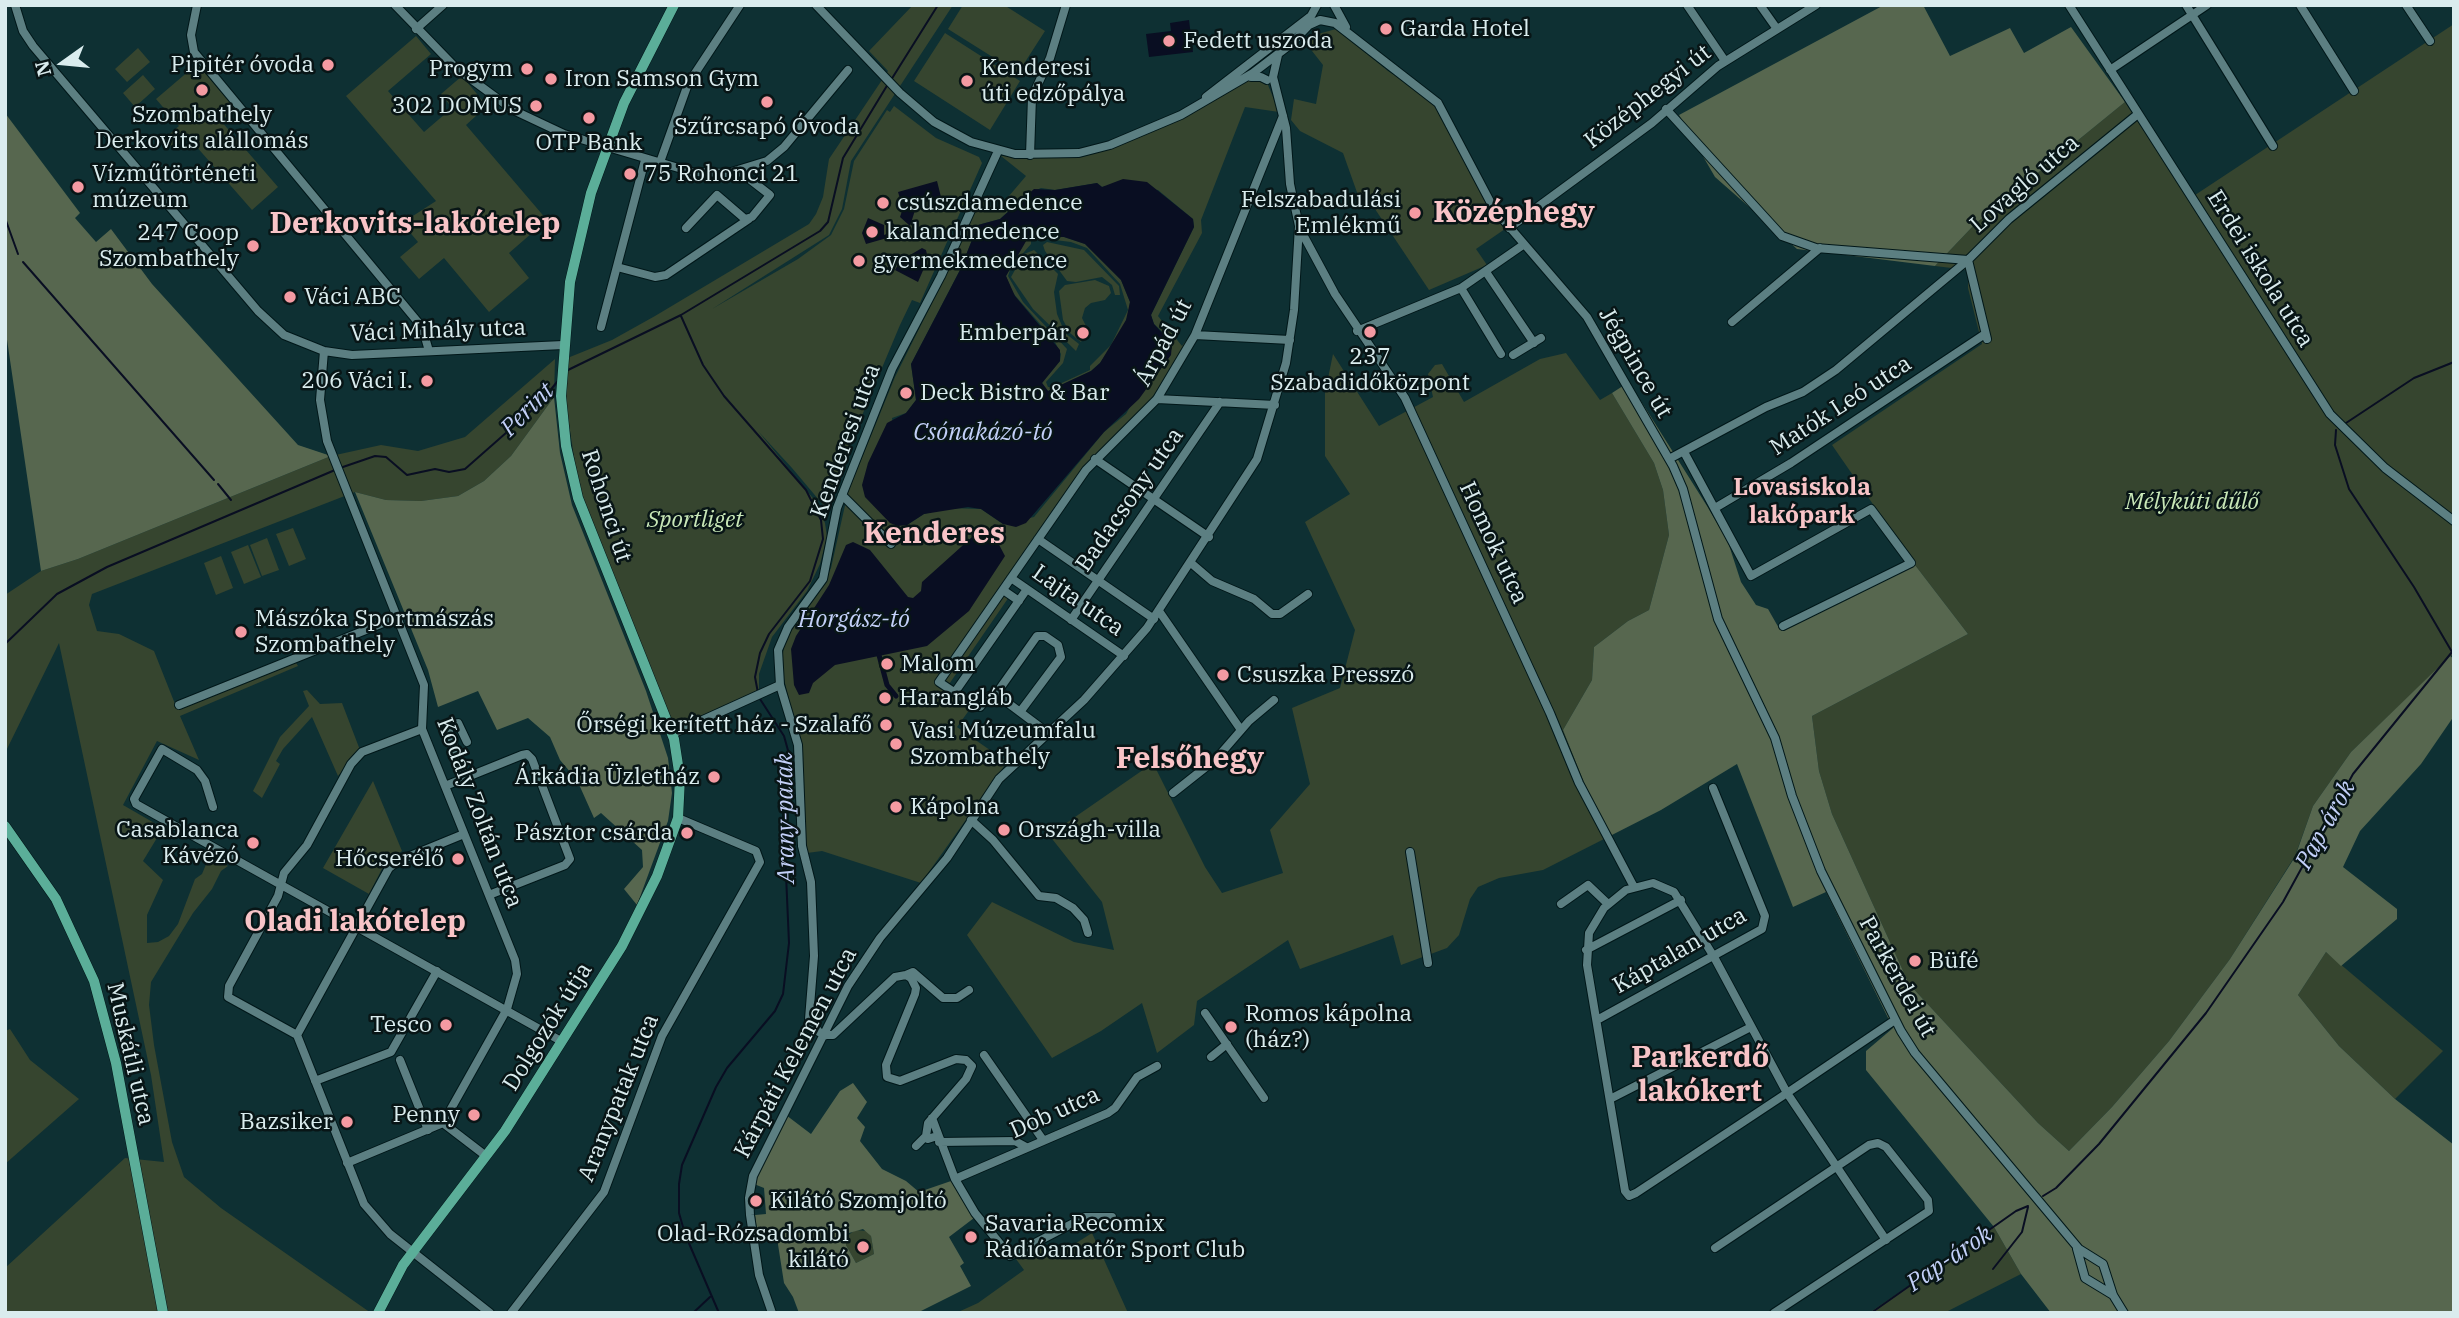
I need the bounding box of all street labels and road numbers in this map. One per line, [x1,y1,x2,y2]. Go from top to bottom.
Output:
street label: Középhegyi út [1579,39,1717,155]
street label: Lovagló utca [1965,129,2085,239]
street label: Erdei iskola utca [2201,185,2319,353]
street label: Árpád út [1130,295,1198,391]
street label: Jégpince út [1592,303,1678,423]
street label: Váci Mihály utca [349,314,527,348]
street label: Matók Leó utca [1765,350,1917,462]
street label: Kenderesi utca [805,360,887,522]
street label: Badacsony utca [1070,423,1190,577]
street label: Rohonci út [575,446,637,566]
street label: Homok utca [1453,478,1533,608]
street label: Lajta utca [1027,559,1129,643]
street label: Kodály Zoltán utca [430,714,528,912]
street label: Káptalan utca [1608,902,1752,1000]
street label: Parkerdei út [1853,912,1941,1042]
street label: Kárpáti Kelemen utca [729,943,863,1163]
street label: Dolgozók útja [498,958,598,1096]
street label: Muskátli utca [100,980,160,1128]
street label: Aranypatak utca [573,1010,665,1186]
street label: Dob utca [1006,1081,1104,1145]

